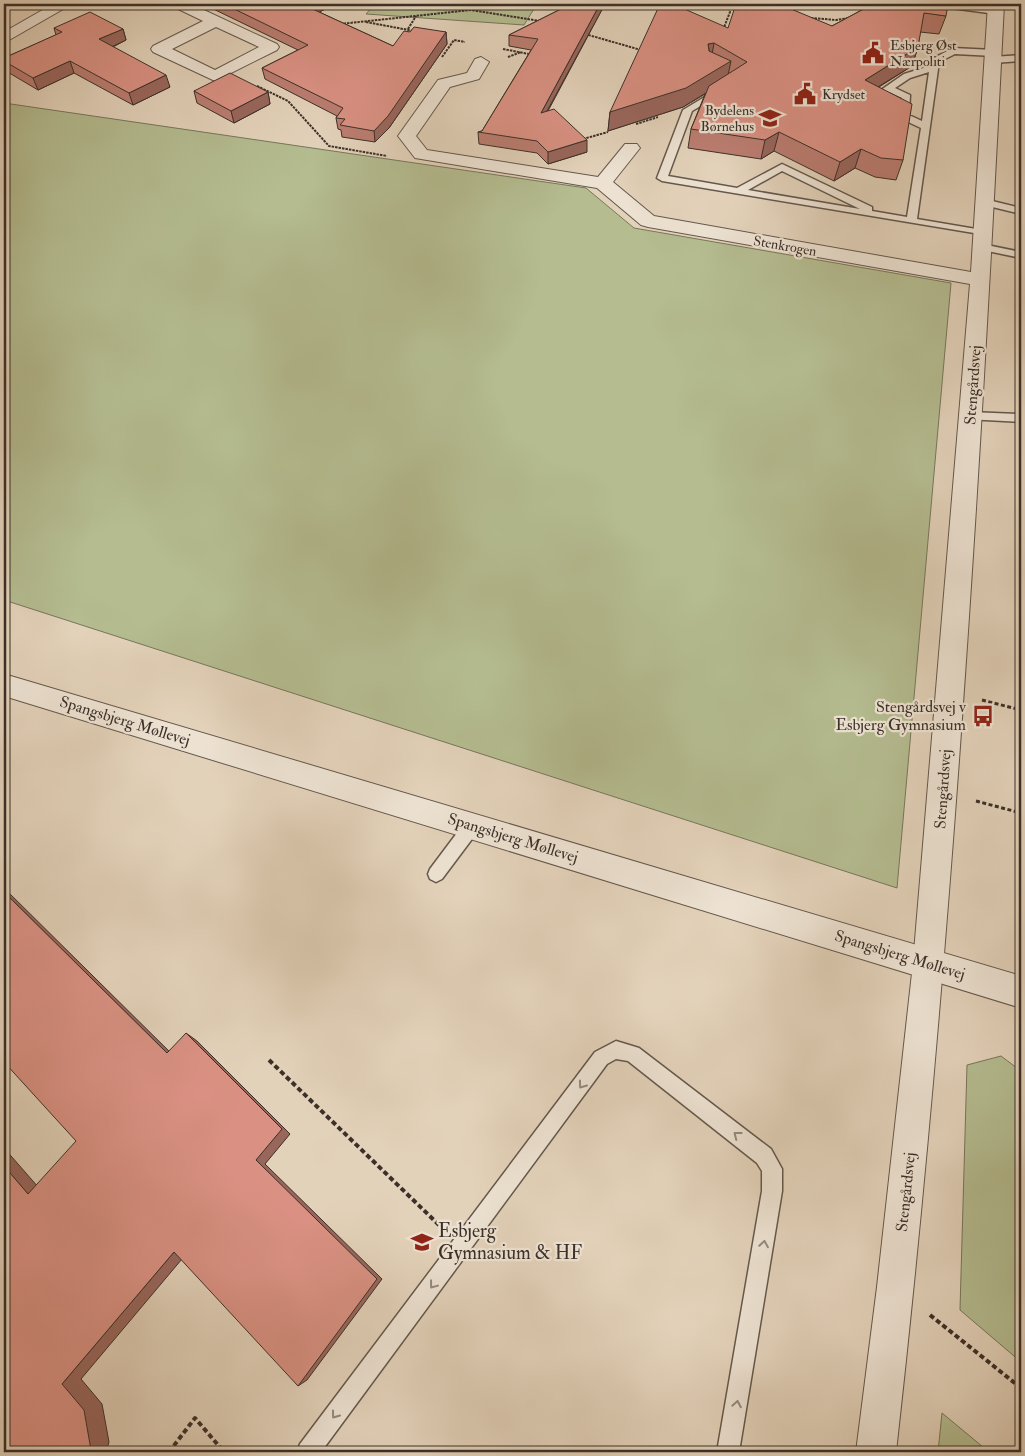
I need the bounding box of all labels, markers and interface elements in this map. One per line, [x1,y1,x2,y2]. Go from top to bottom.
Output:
place label: Esbjerg Øst Nærpoliti [890,37,957,71]
public building icon: Esbjerg Øst Nærpoliti [860,40,886,66]
public building icon: Krydset [792,81,818,107]
place label: Krydset [822,86,866,104]
place label: Bydelens Børnehus [701,102,754,135]
school or university icon: Bydelens Børnehus [757,105,783,131]
street label: Stenkrogen [752,232,818,260]
street label: Stengårdsvej [960,344,986,426]
street label: Spangsbjerg Møllevej [57,692,193,751]
place label: Stengårdsvej v Esbjerg Gymnasium [836,697,967,735]
bus stop icon: Stengårdsvej v Esbjerg Gymnasium [970,703,996,729]
street label: Stengårdsvej [930,748,956,830]
street label: Spangsbjerg Møllevej [445,809,581,868]
street label: Spangsbjerg Møllevej [832,926,968,985]
one-way arrow [579,1079,588,1088]
one-way arrow [734,1132,743,1141]
street label: Stengårdsvej [892,1151,920,1233]
place label: Esbjerg Gymnasium & HF [438,1219,582,1265]
school or university icon: Esbjerg Gymnasium & HF [409,1229,435,1255]
one-way arrow [758,1240,768,1248]
one-way arrow [430,1279,439,1289]
one-way arrow [731,1400,741,1409]
one-way arrow [332,1409,341,1419]

